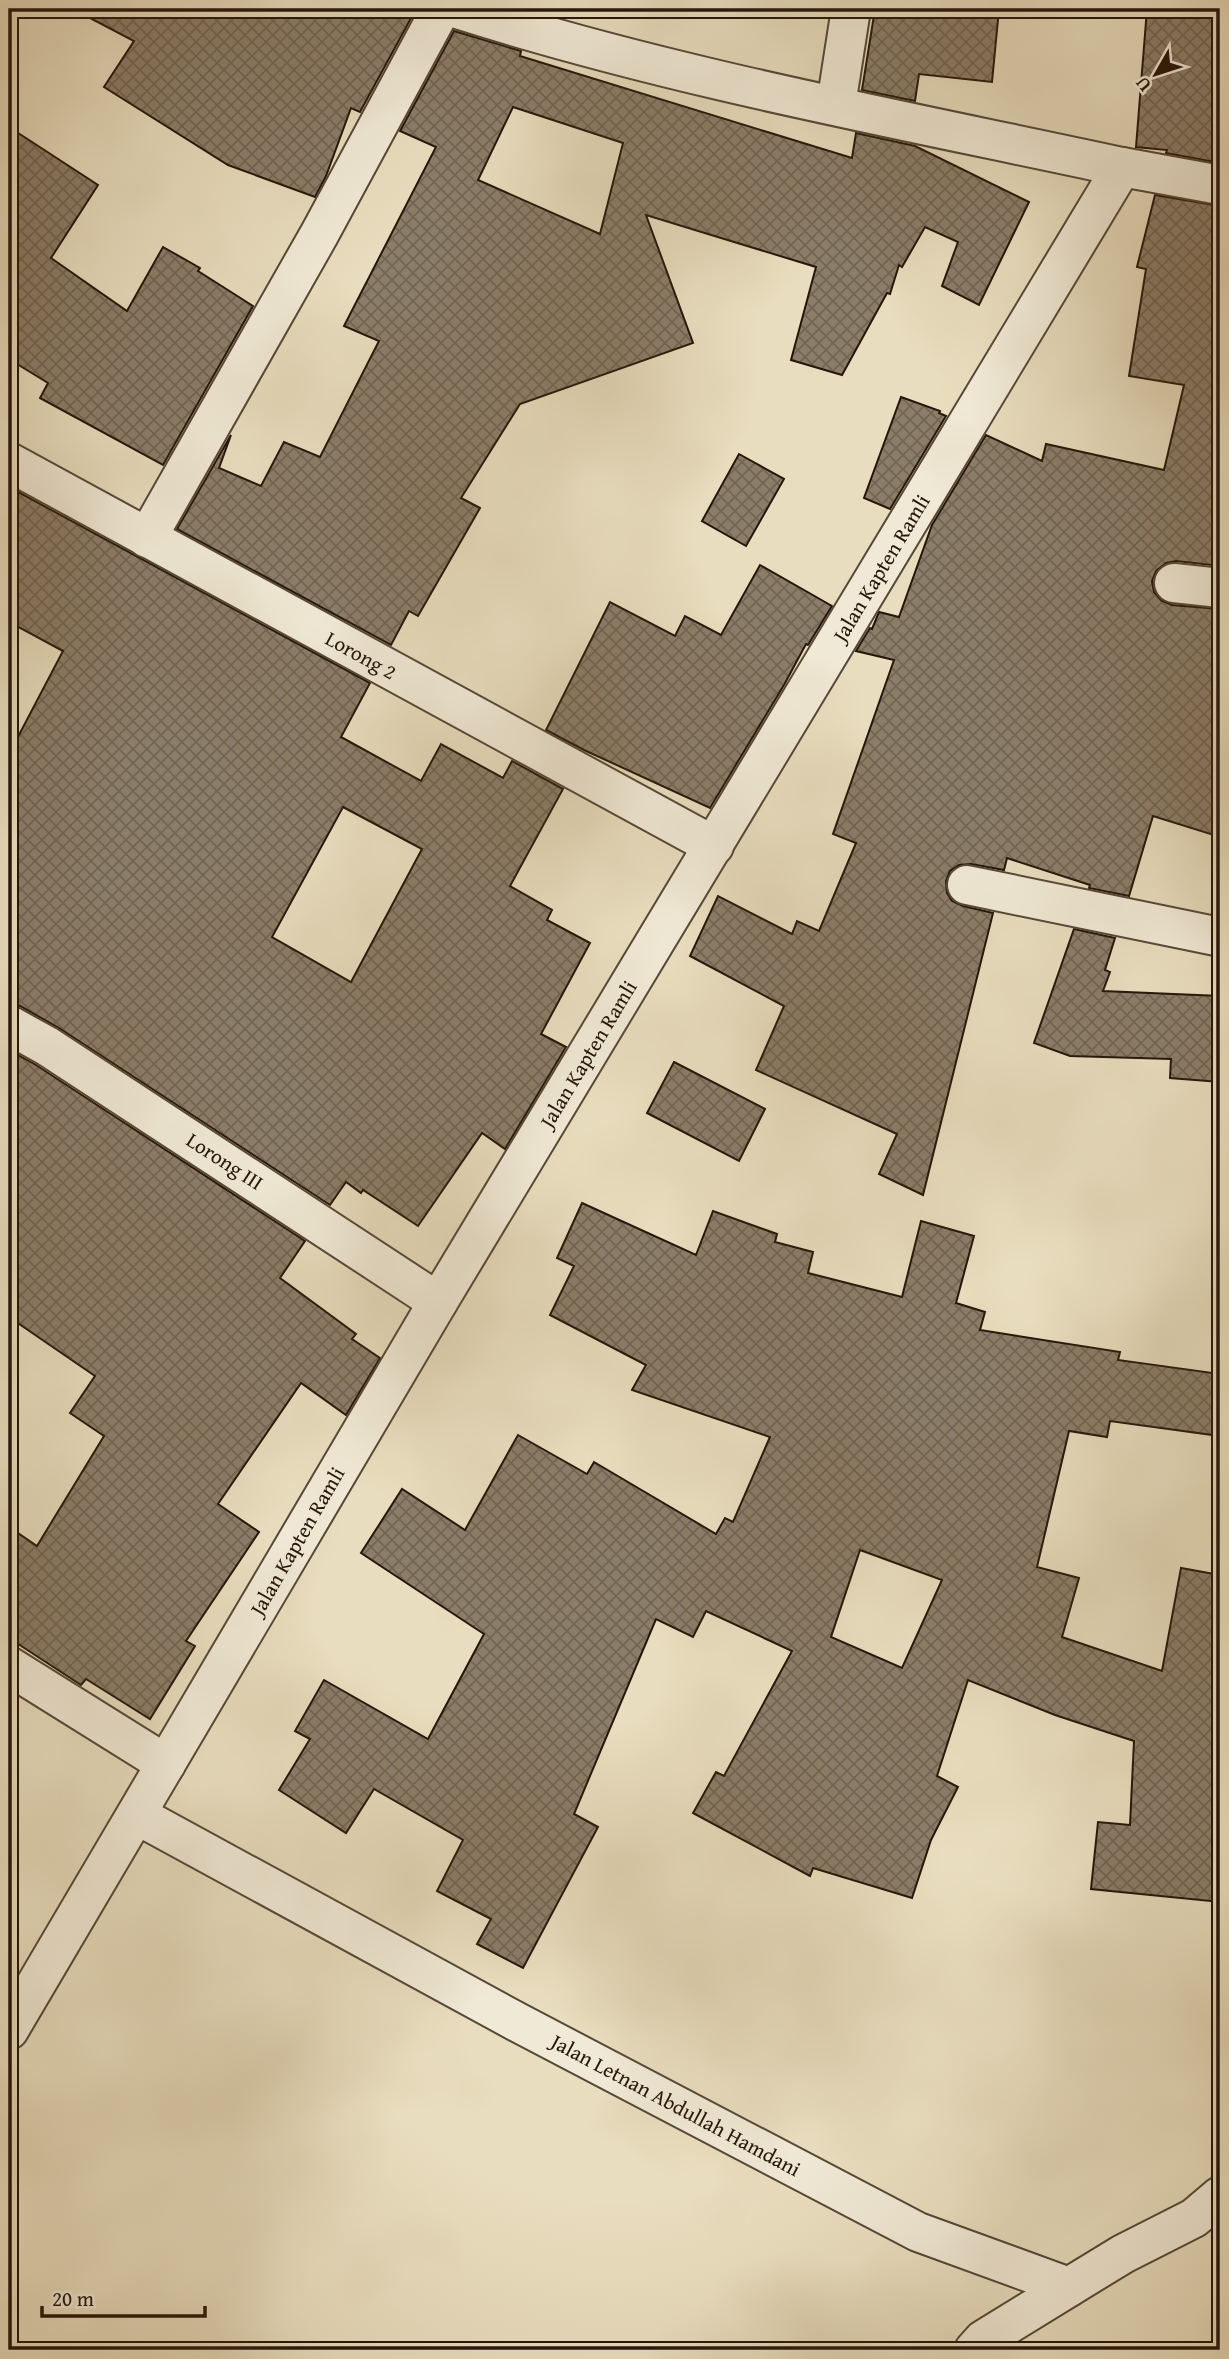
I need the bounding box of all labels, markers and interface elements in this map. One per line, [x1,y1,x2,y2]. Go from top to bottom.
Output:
north arrow [1120,38,1190,108]
text: U [1128,71,1158,98]
street label: Jalan Kapten Ramli [823,488,937,650]
street label: Lorong 2 [320,623,402,687]
street label: Jalan Kapten Ramli [530,974,644,1136]
street label: Lorong III [180,1125,270,1197]
street label: Jalan Kapten Ramli [240,1461,352,1624]
street label: Jalan Letnan Abdullah Hamdani [543,2025,806,2184]
scale bar [42,2275,205,2319]
text: 20 m [52,2283,94,2314]

